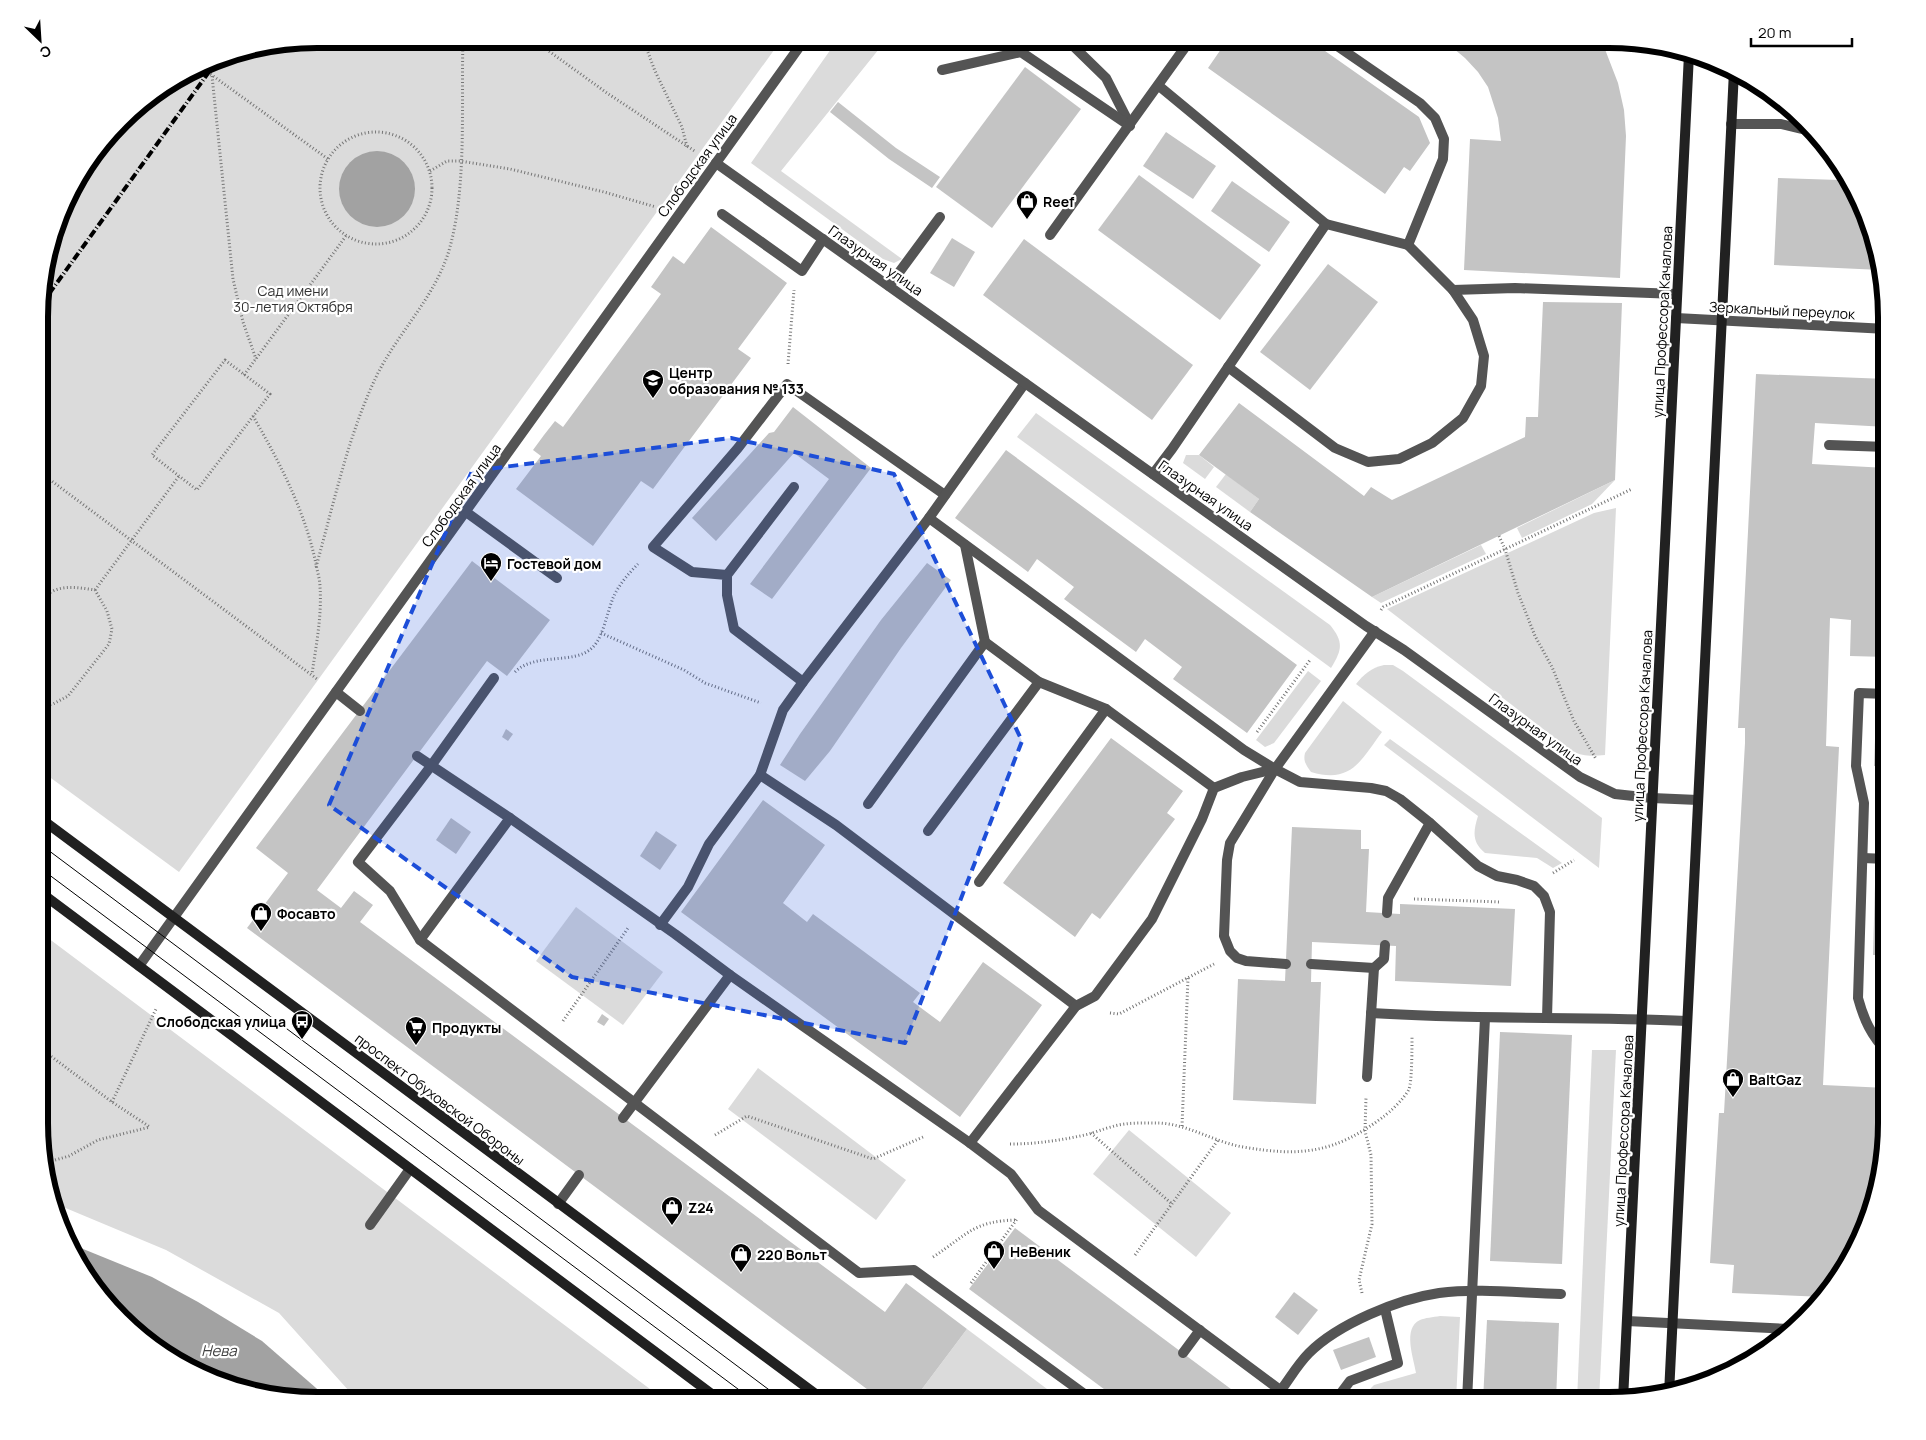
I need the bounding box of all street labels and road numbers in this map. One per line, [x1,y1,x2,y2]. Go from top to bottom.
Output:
street label: Слободская улица [653,109,741,221]
street label: Глазурная улица [825,220,927,300]
street label: улица Профессора Качалова [1647,226,1677,418]
street label: Зеркальный переулок [1709,297,1857,323]
street label: Слободская улица [417,439,505,551]
street label: Глазурная улица [1155,455,1257,535]
street label: улица Профессора Качалова [1627,630,1657,822]
street label: Глазурная улица [1485,689,1587,769]
street label: проспект Обуховской Обороны [351,1029,529,1169]
street label: улица Профессора Качалова [1608,1035,1638,1227]

